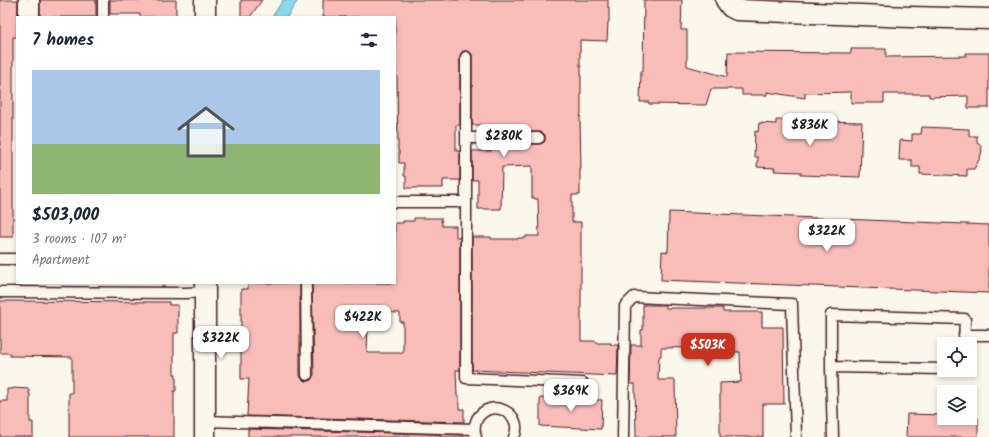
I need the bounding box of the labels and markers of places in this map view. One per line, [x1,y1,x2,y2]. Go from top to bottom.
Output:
pin: $836K [782,113,838,147]
pin: $280K [476,124,532,158]
pin: $322K [799,219,855,253]
pin: $422K [335,305,391,339]
pin: $322K [193,326,249,360]
pin: $503K [680,333,736,367]
pin: $369K [543,379,599,413]

